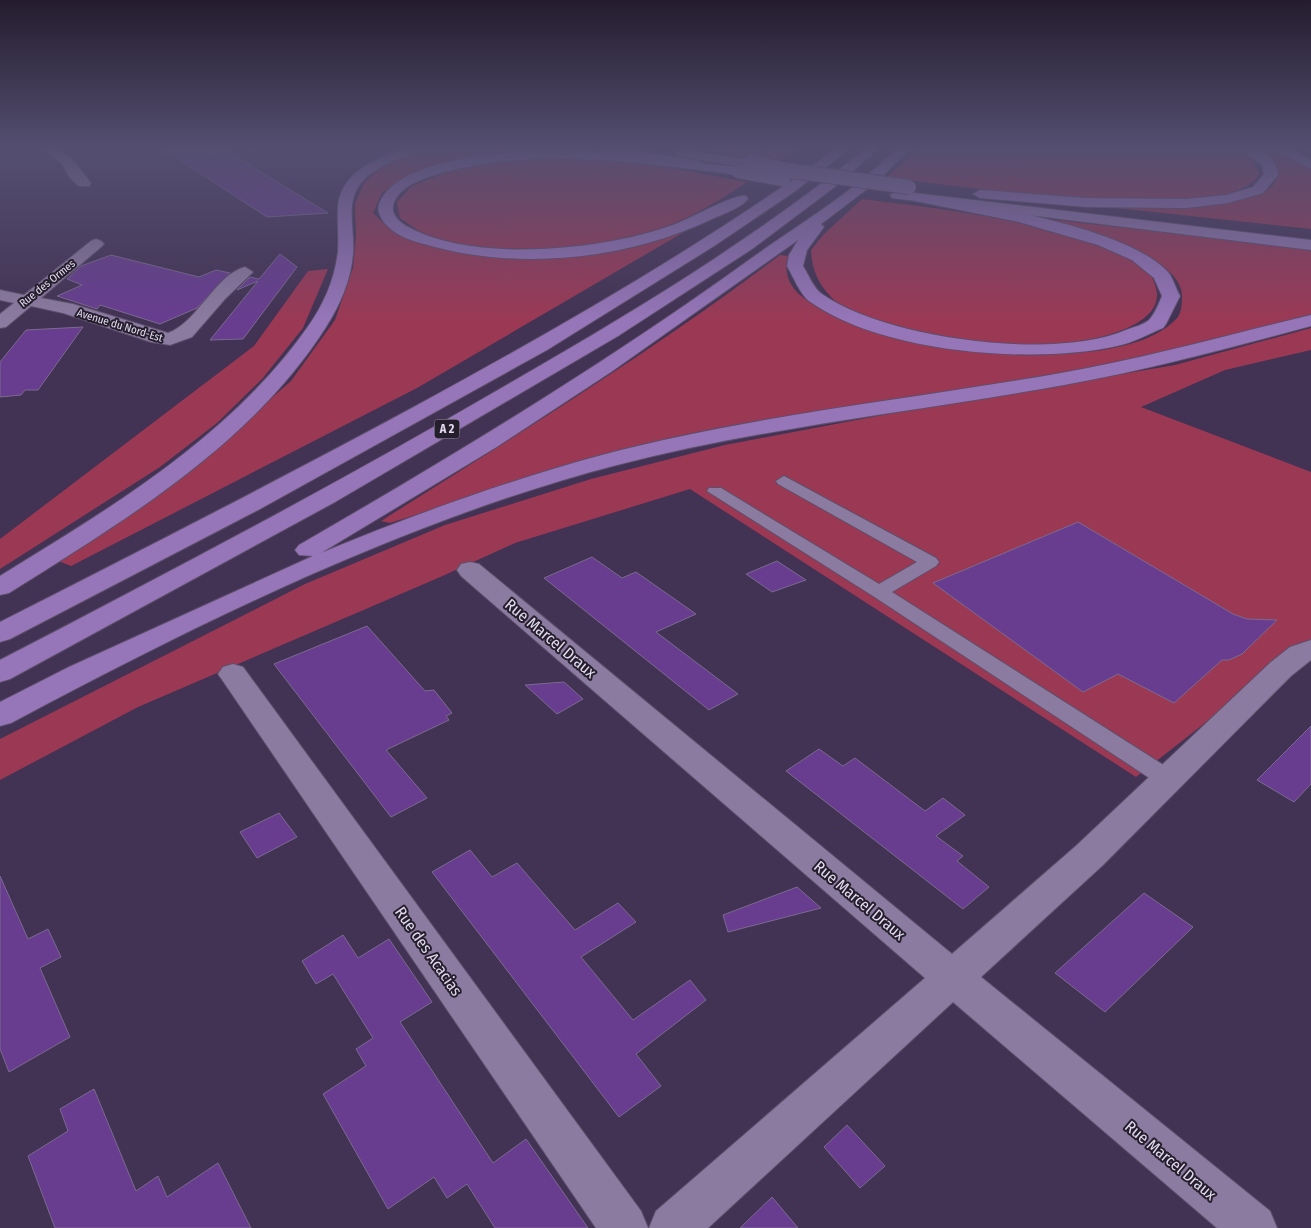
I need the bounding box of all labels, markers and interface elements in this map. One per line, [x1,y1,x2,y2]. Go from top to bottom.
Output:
street label: Rue des Ormes [17,257,78,310]
street label: Avenue du Nord-Est [75,306,165,345]
road number: A 2 [434,419,460,438]
street label: Rue Marcel Draux [501,595,600,682]
street label: Rue Marcel Draux [810,857,909,944]
street label: Rue des Acacias [391,903,466,1000]
street label: Rue Marcel Draux [1121,1117,1220,1204]

